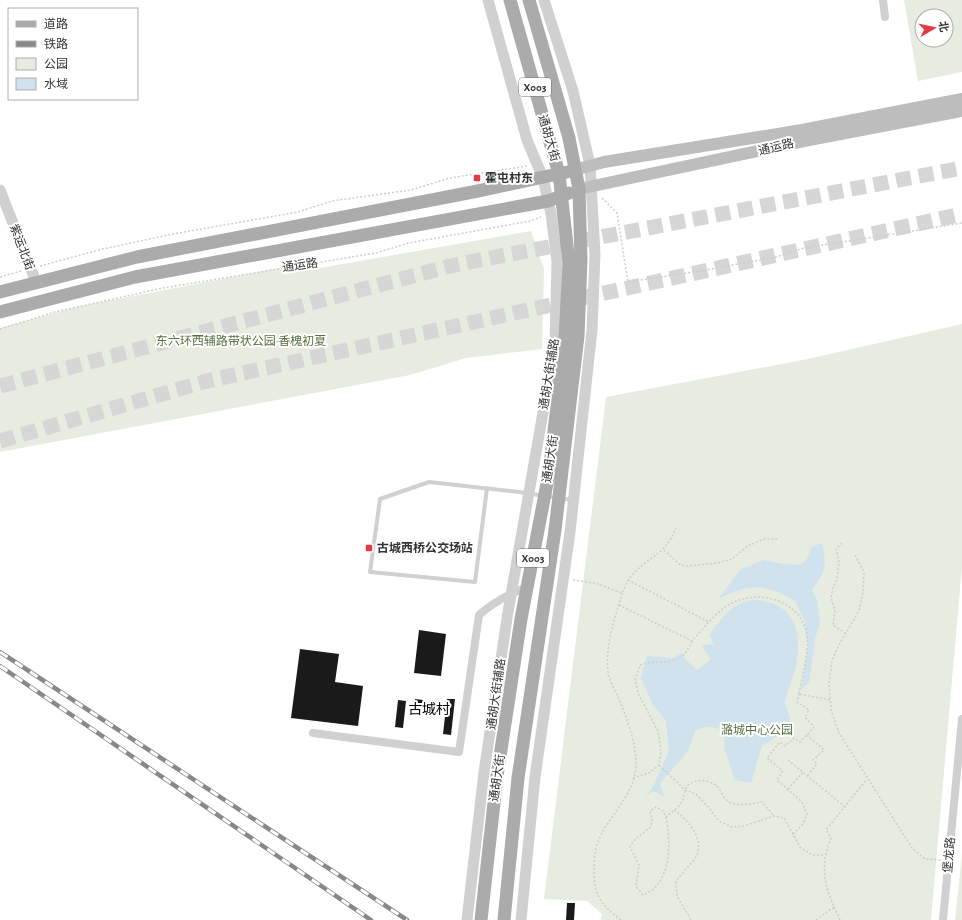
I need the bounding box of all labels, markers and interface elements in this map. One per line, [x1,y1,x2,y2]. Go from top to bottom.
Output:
legend [8,8,138,100]
north arrow [914,8,954,48]
text: 道路 [44,17,68,30]
text: 北 [937,20,950,33]
text: 铁路 [44,37,68,50]
text: 公园 [44,58,68,70]
text: 水域 [44,78,68,90]
road number: X003 [519,78,551,96]
street label: 通胡大街 [537,113,562,163]
street label: 通运路 [757,136,795,157]
place label: 霍屯村东 [485,171,533,184]
marker: 霍屯村东 [472,173,482,183]
street label: 紫运北街 [8,222,37,272]
street label: 通运路 [281,256,319,273]
park label: 东六环西辅路带状公园·香槐初夏 [156,334,326,347]
street label: 通胡大街辅路 [536,337,561,411]
street label: 通胡大街 [540,434,559,484]
place label: 古城西桥公交场站 [377,541,473,554]
marker: 古城西桥公交场站 [364,543,374,553]
road number: X003 [517,549,549,567]
street label: 通胡大街辅路 [484,657,507,730]
district label: 古城村 [408,701,450,717]
park label: 潞城中心公园 [721,723,793,736]
street label: 通胡大街 [487,753,506,803]
street label: 堡龙路 [940,836,957,873]

